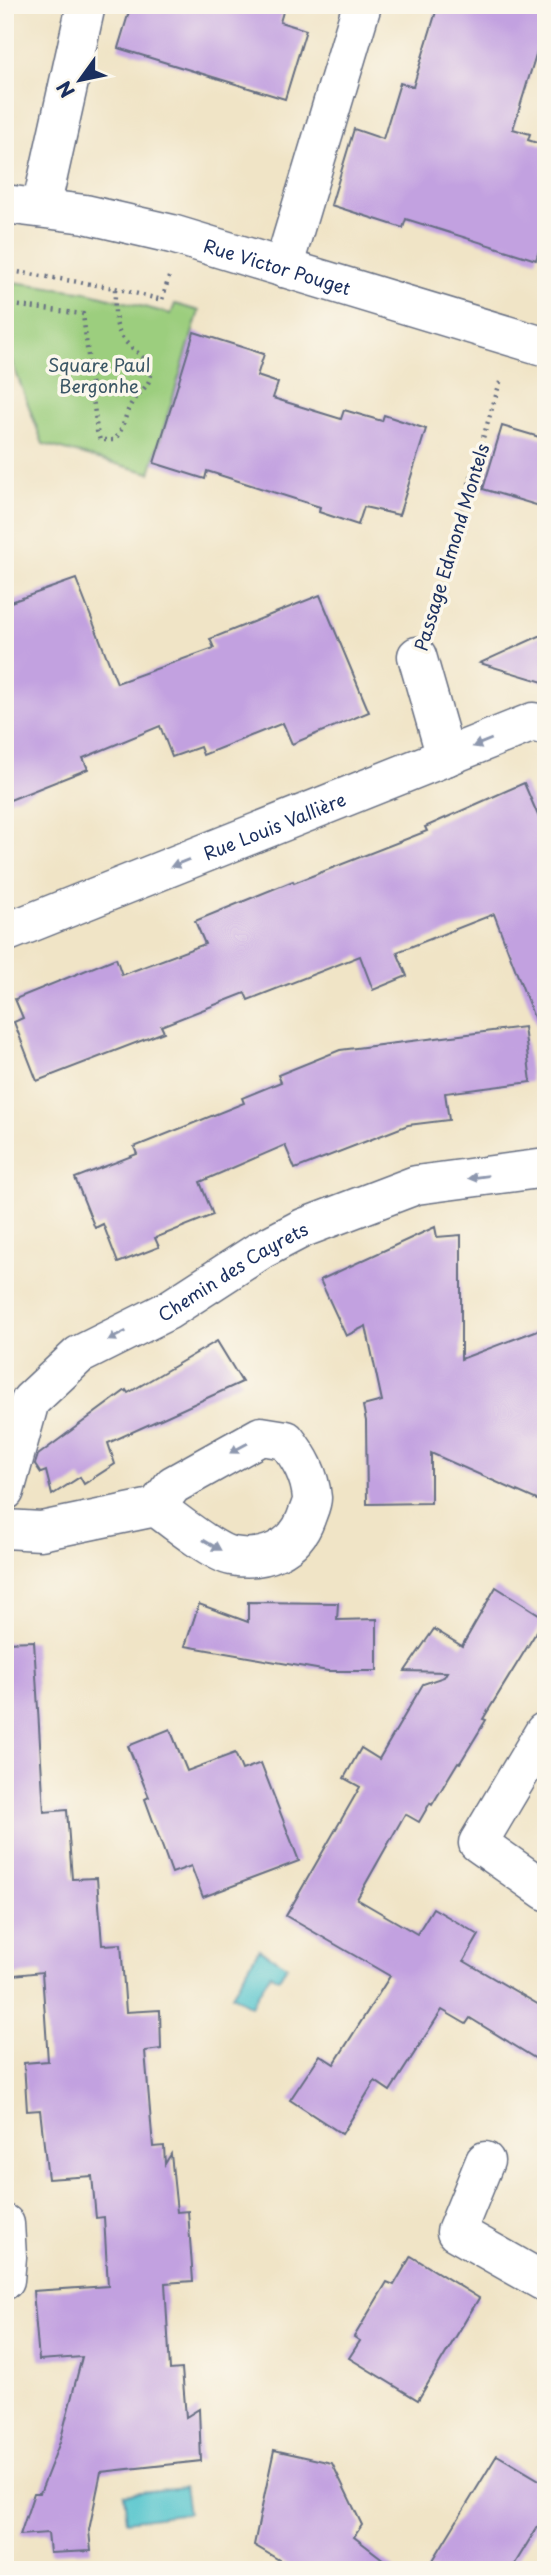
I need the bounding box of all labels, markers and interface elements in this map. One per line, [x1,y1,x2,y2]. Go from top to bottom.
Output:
north arrow [46,46,116,116]
text: N [49,76,81,104]
street label: Rue Victor Pouget [201,231,354,301]
park label: Square Paul Bergonhe [48,351,150,399]
street label: Passage Edmond Montels [407,440,495,654]
one-way arrow [471,737,492,748]
street label: Rue Louis Vallière [199,785,349,866]
one-way arrow [169,858,190,869]
one-way arrow [467,1171,489,1182]
street label: Chemin des Cayrets [153,1214,312,1327]
one-way arrow [107,1331,127,1342]
one-way arrow [229,1442,249,1454]
one-way arrow [202,1539,222,1551]

